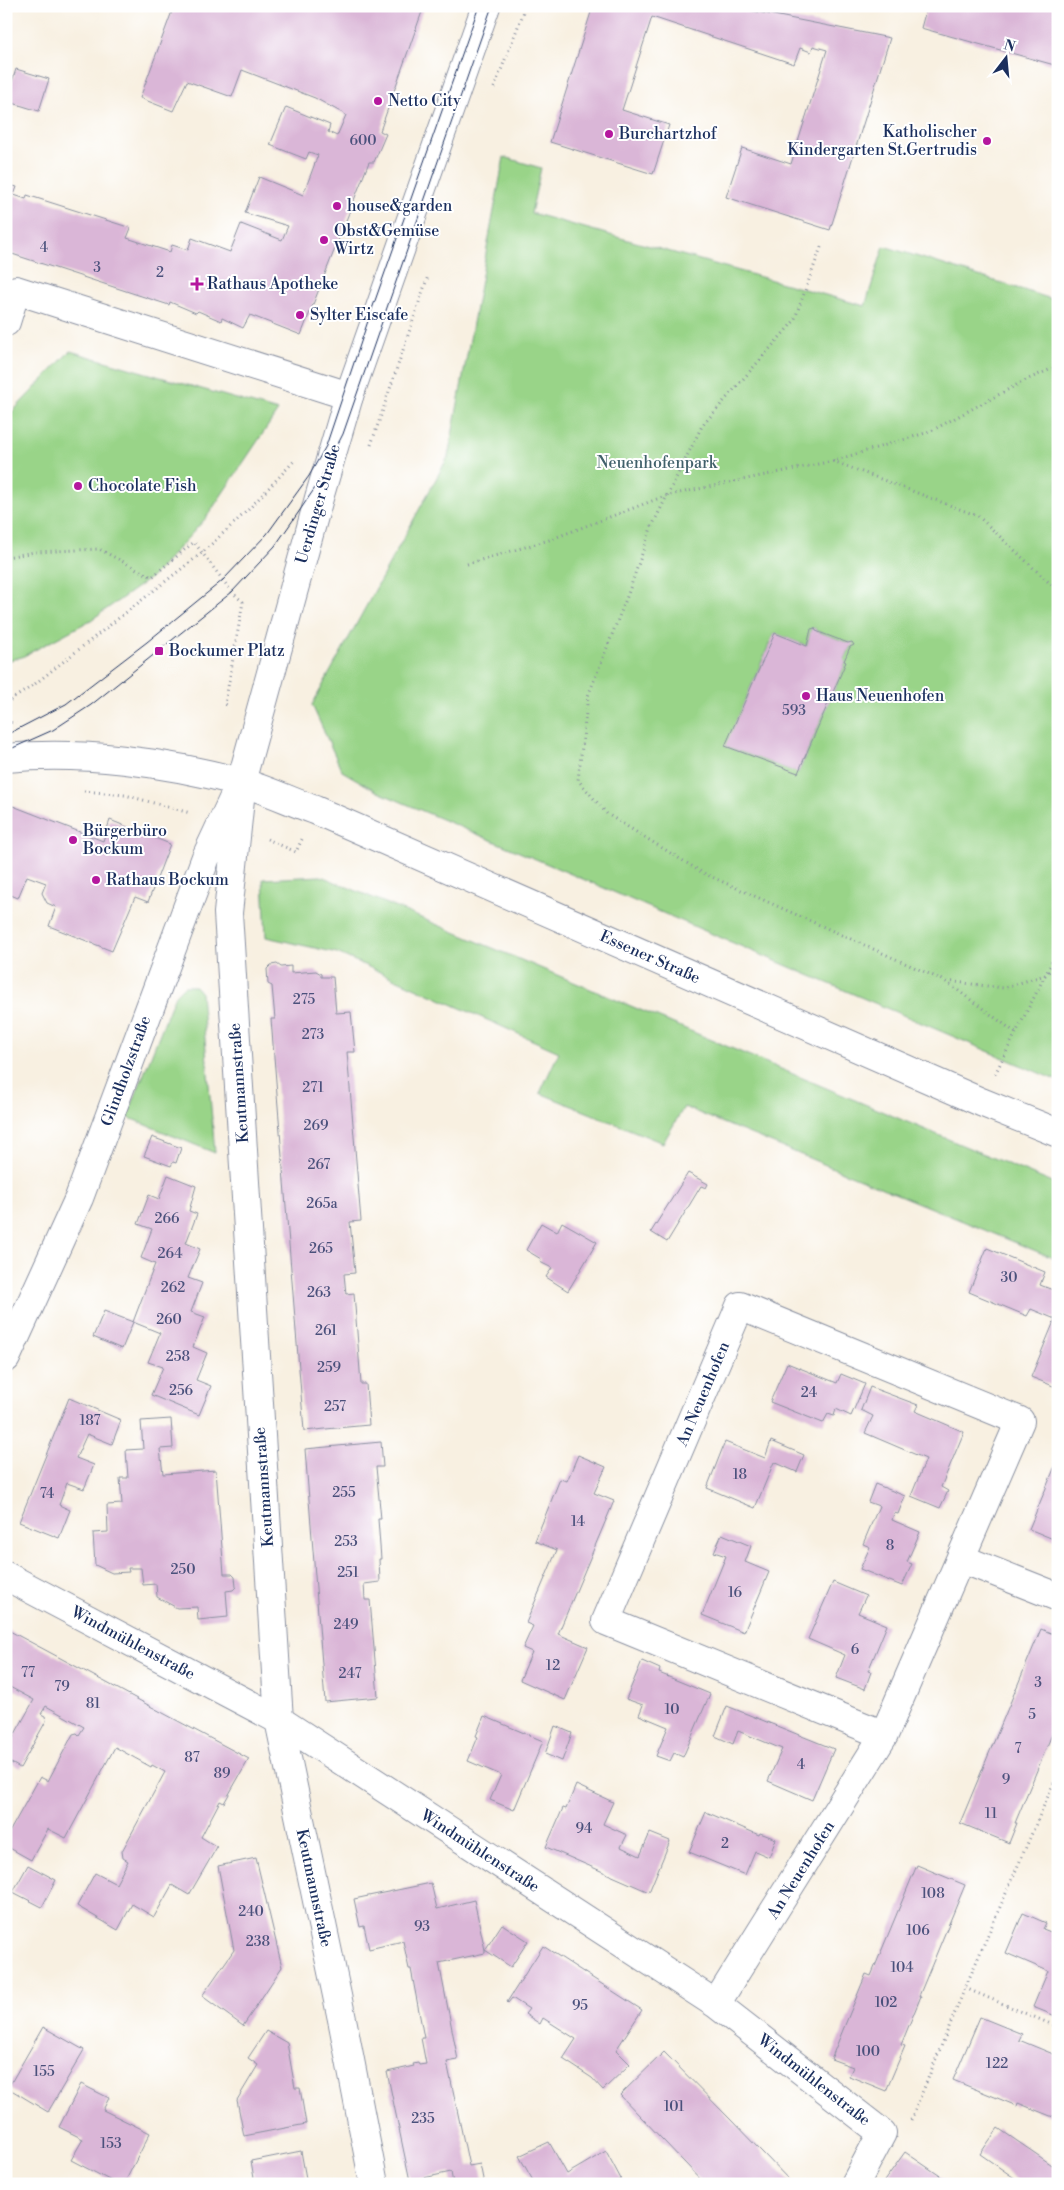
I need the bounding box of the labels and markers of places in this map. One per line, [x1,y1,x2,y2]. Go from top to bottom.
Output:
place label: Netto City [388,91,461,111]
marker: Netto City [372,95,384,107]
place label: Katholischer Kindergarten St.Gertrudis [787,122,977,160]
place label: Burchartzhof [618,124,718,144]
marker: Burchartzhof [603,128,615,140]
marker: Katholischer Kindergarten St.Gertrudis [981,135,993,147]
place label: house&garden [347,196,453,216]
marker: house&garden [331,200,343,212]
place label: Obst&Gemüse Wirtz [333,221,439,259]
marker: Obst&Gemüse Wirtz [318,234,330,246]
place label: Rathaus Apotheke [207,274,338,294]
marker: Rathaus Apotheke [191,278,203,290]
place label: Sylter Eiscafe [310,305,408,325]
marker: Sylter Eiscafe [294,309,306,321]
place label: Chocolate Fish [88,476,197,496]
marker: Chocolate Fish [72,480,84,492]
place label: Bockumer Platz [168,641,285,661]
marker: Bockumer Platz [153,645,165,657]
place label: Haus Neuenhofen [816,686,945,706]
marker: Haus Neuenhofen [800,690,812,702]
place label: Bürgerbüro Bockum [82,821,167,859]
marker: Bürgerbüro Bockum [67,834,79,846]
place label: Rathaus Bockum [106,870,229,890]
marker: Rathaus Bockum [90,874,102,886]

